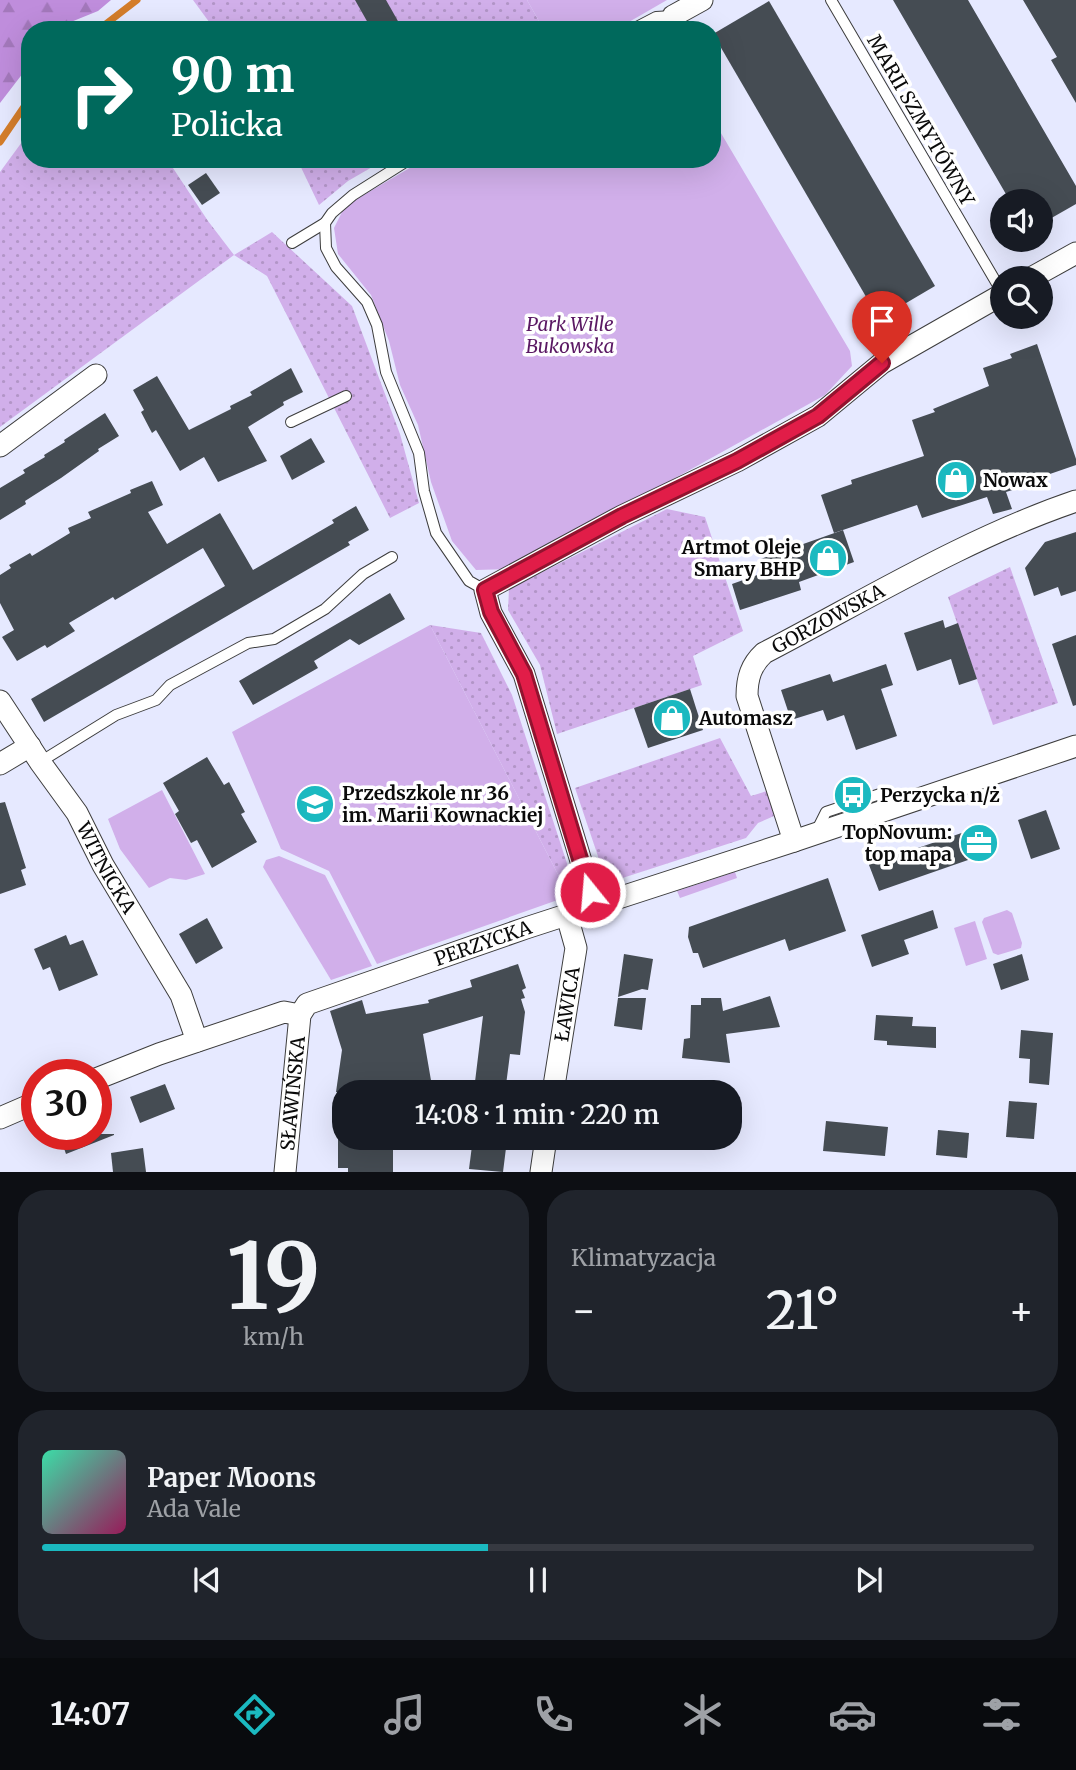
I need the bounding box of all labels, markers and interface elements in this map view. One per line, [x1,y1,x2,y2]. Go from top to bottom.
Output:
street label: MARII SZMYTÓWNY [862,30,980,211]
text: 90 m [171,44,295,105]
icon: right [56,49,147,140]
text: Policka [171,105,283,145]
map controls [990,189,1053,329]
button: sound [990,189,1053,252]
button: search [990,266,1053,329]
pin [852,291,912,363]
icon: arrive [863,302,901,340]
park label: Park Wille Bukowska [526,312,614,358]
shop icon: Nowax [935,459,977,501]
place label: Nowax [983,468,1048,492]
place label: Artmot Oleje Smary BHP [681,535,801,581]
shop icon: Artmot Oleje Smary BHP [807,537,849,579]
street label: GORZOWSKA [768,578,889,659]
shop icon: Automasz [651,697,693,739]
place label: Automasz [698,706,793,730]
bus stop icon: Perzycka n/ż [832,774,874,816]
place label: Przedszkole nr 36 im. Marii Kownackiej [342,781,543,827]
school or university icon: Przedszkole nr 36 im. Marii Kownackiej [294,783,336,825]
place label: Perzycka n/ż [880,783,1000,807]
street label: WITNICKA [71,817,142,918]
place label: TopNovum: top mapa [842,820,952,866]
office icon: TopNovum: top mapa [958,822,1000,864]
position arrow [553,855,627,929]
street label: PERZYCKA [431,915,535,971]
street label: ŁAWICA [549,964,585,1043]
street label: SŁAWIŃSKA [275,1034,310,1152]
speed limit sign: 30 [21,1059,112,1150]
text: 14:08 · 1 min · 220 m [415,1098,659,1131]
text: 19 [226,1219,321,1334]
text: Klimatyzacja [571,1243,716,1272]
text: 21° [766,1278,839,1343]
text: − [571,1287,596,1334]
text: + [1009,1287,1034,1334]
text: km/h [243,1322,304,1351]
text: Paper Moons [147,1461,316,1494]
text: Ada Vale [147,1494,241,1523]
icon: previous [188,1561,226,1599]
icon: pause [519,1561,557,1599]
icon: next [850,1561,888,1599]
icon: directions [230,1690,279,1739]
icon: music [380,1690,429,1739]
icon: phone [529,1690,578,1739]
icon: climate [678,1690,727,1739]
icon: car [828,1690,877,1739]
icon: filters [977,1690,1026,1739]
text: 14:07 [50,1694,130,1734]

